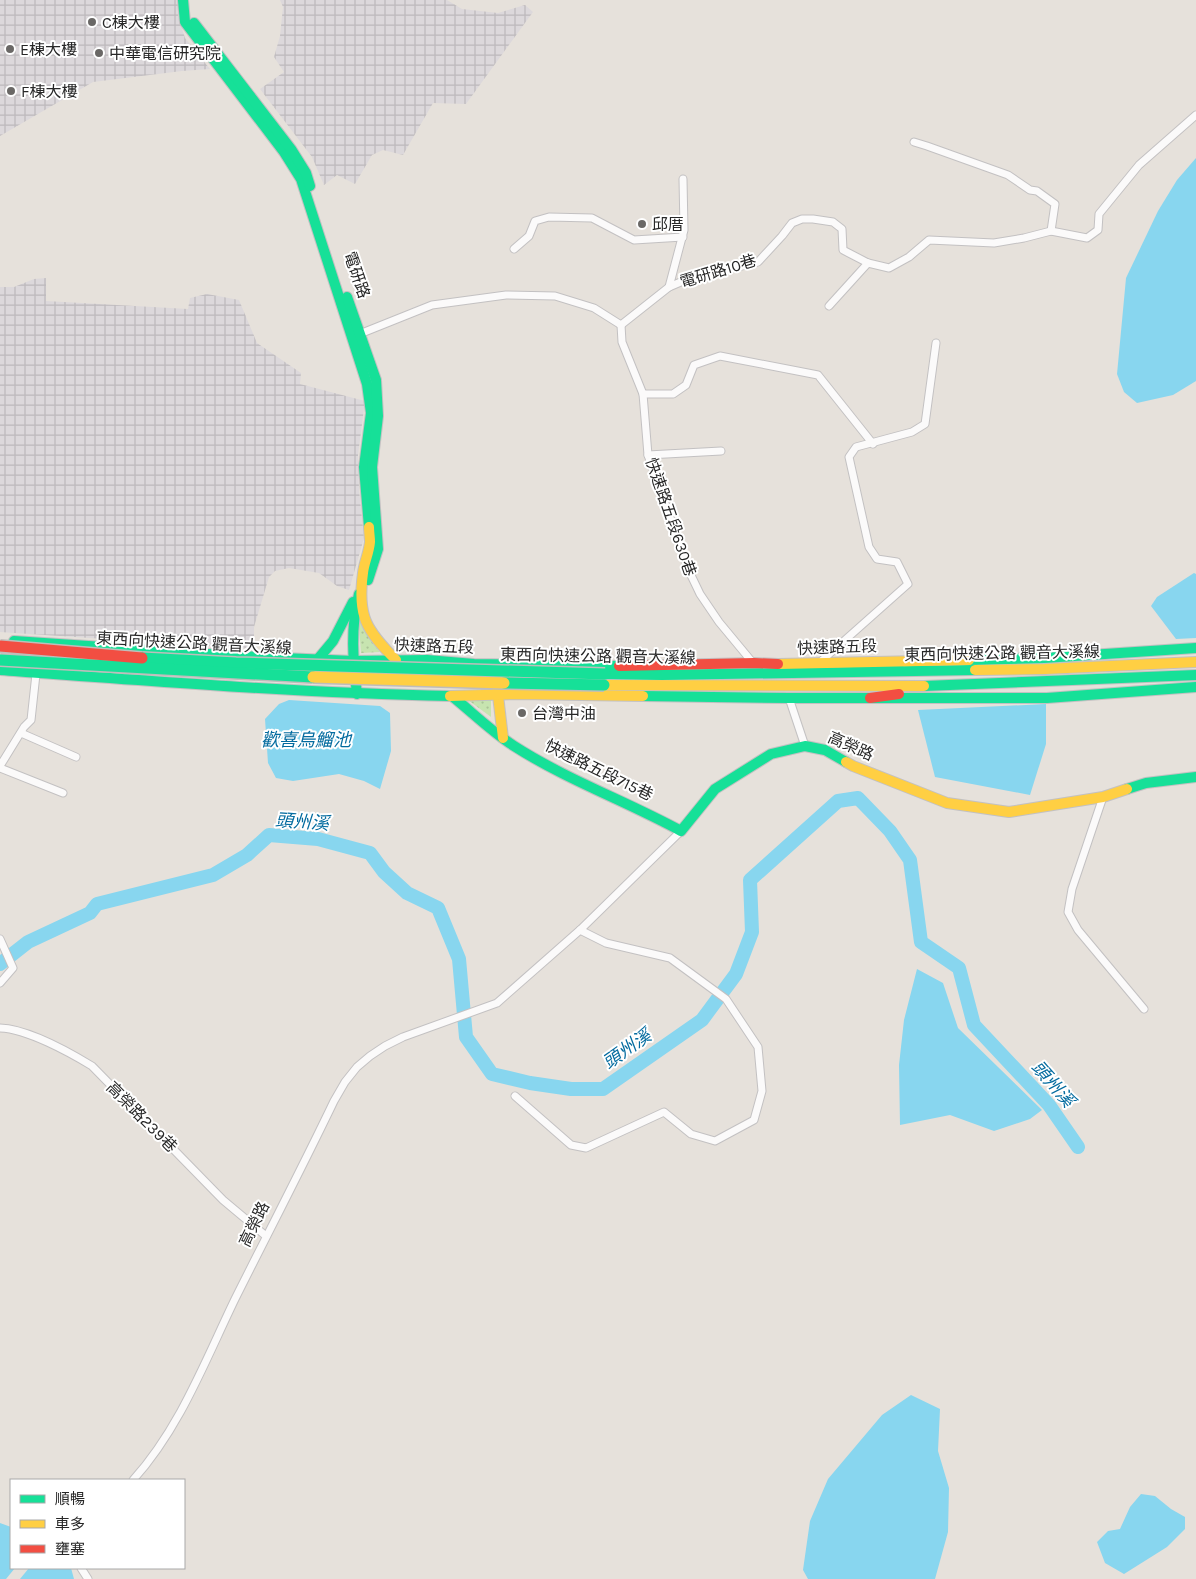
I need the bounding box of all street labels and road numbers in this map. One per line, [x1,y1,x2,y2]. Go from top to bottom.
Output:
street label: 電研路 [340,249,374,301]
street label: 電研路10巷 [678,250,758,292]
street label: 快速路五段630巷 [642,455,700,579]
street label: 東西向快速公路 觀音大溪線 [96,628,292,658]
street label: 快速路五段 [394,635,474,657]
street label: 快速路五段 [797,636,877,658]
street label: 東西向快速公路 觀音大溪線 [904,642,1100,664]
street label: 東西向快速公路 觀音大溪線 [500,645,696,667]
street label: 高榮路 [825,728,877,764]
street label: 快速路五段715巷 [542,736,656,804]
street label: 高榮路239巷 [103,1078,181,1156]
street label: 高榮路 [235,1198,273,1250]

